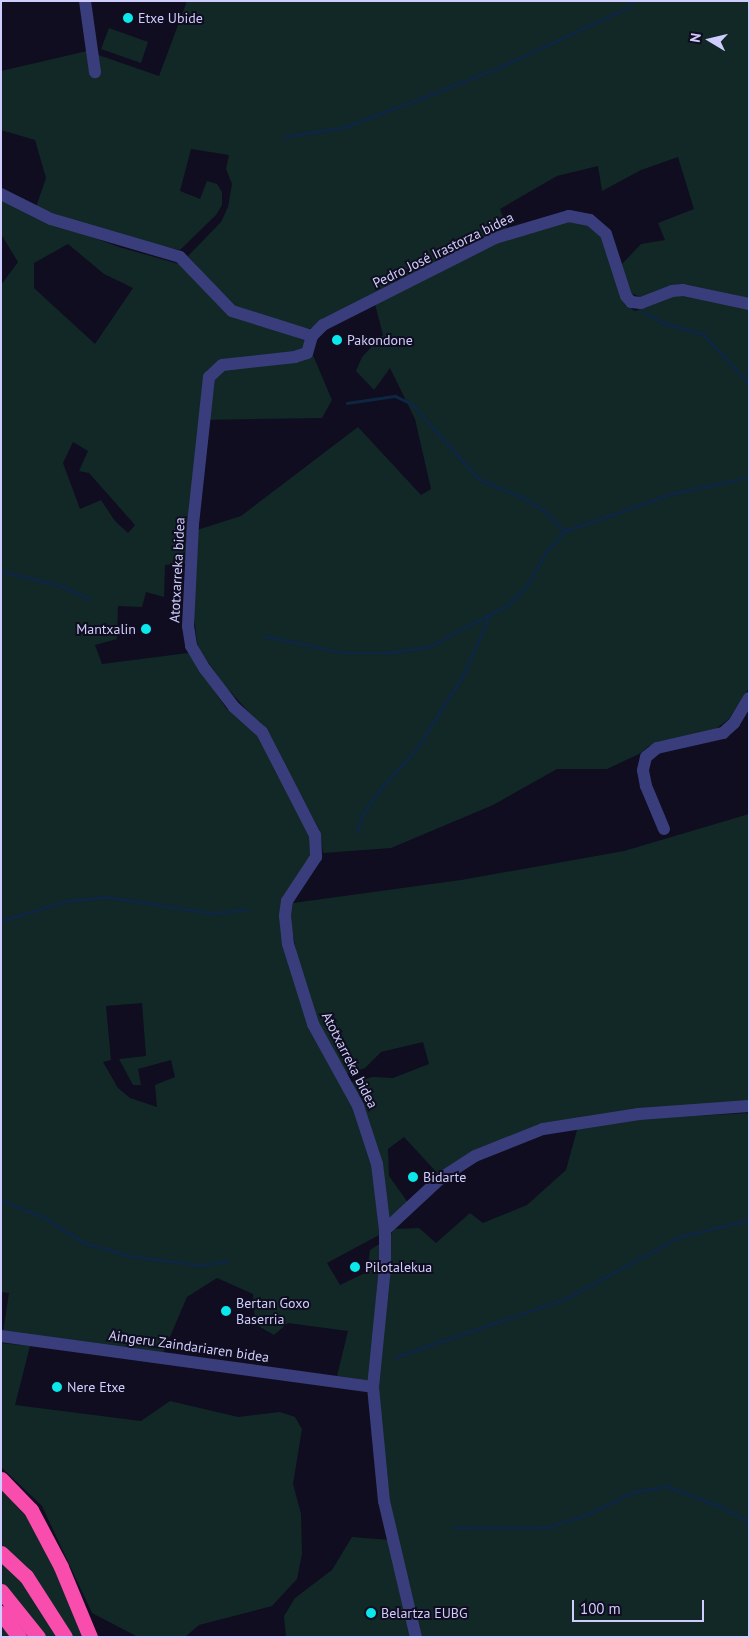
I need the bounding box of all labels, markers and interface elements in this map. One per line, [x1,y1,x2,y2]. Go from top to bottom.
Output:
place label: Etxe Ubide [138,10,203,26]
marker: Etxe Ubide [122,12,134,24]
north arrow [685,15,735,65]
text: N [686,32,705,44]
street label: Pedro José Irastorza bidea [370,209,516,291]
place label: Pakondone [347,332,413,348]
marker: Pakondone [331,334,343,346]
street label: Atotxarreka bidea [166,517,188,623]
place label: Mantxalin [76,621,136,637]
marker: Mantxalin [140,623,152,635]
street label: Atotxarreka bidea [319,1009,381,1111]
place label: Bidarte [423,1169,466,1185]
marker: Bidarte [407,1171,419,1183]
place label: Pilotalekua [365,1259,432,1275]
marker: Pilotalekua [349,1261,361,1273]
place label: Bertan Goxo Baserria [236,1295,310,1328]
marker: Bertan Goxo Baserria [220,1305,232,1317]
street label: Aingeru Zaindariaren bidea [108,1326,270,1366]
place label: Nere Etxe [67,1379,125,1395]
marker: Nere Etxe [51,1381,63,1393]
scale bar [575,1590,708,1622]
text: 100 m [580,1599,621,1618]
place label: Belartza EUBG [381,1605,468,1621]
marker: Belartza EUBG [365,1607,377,1619]

